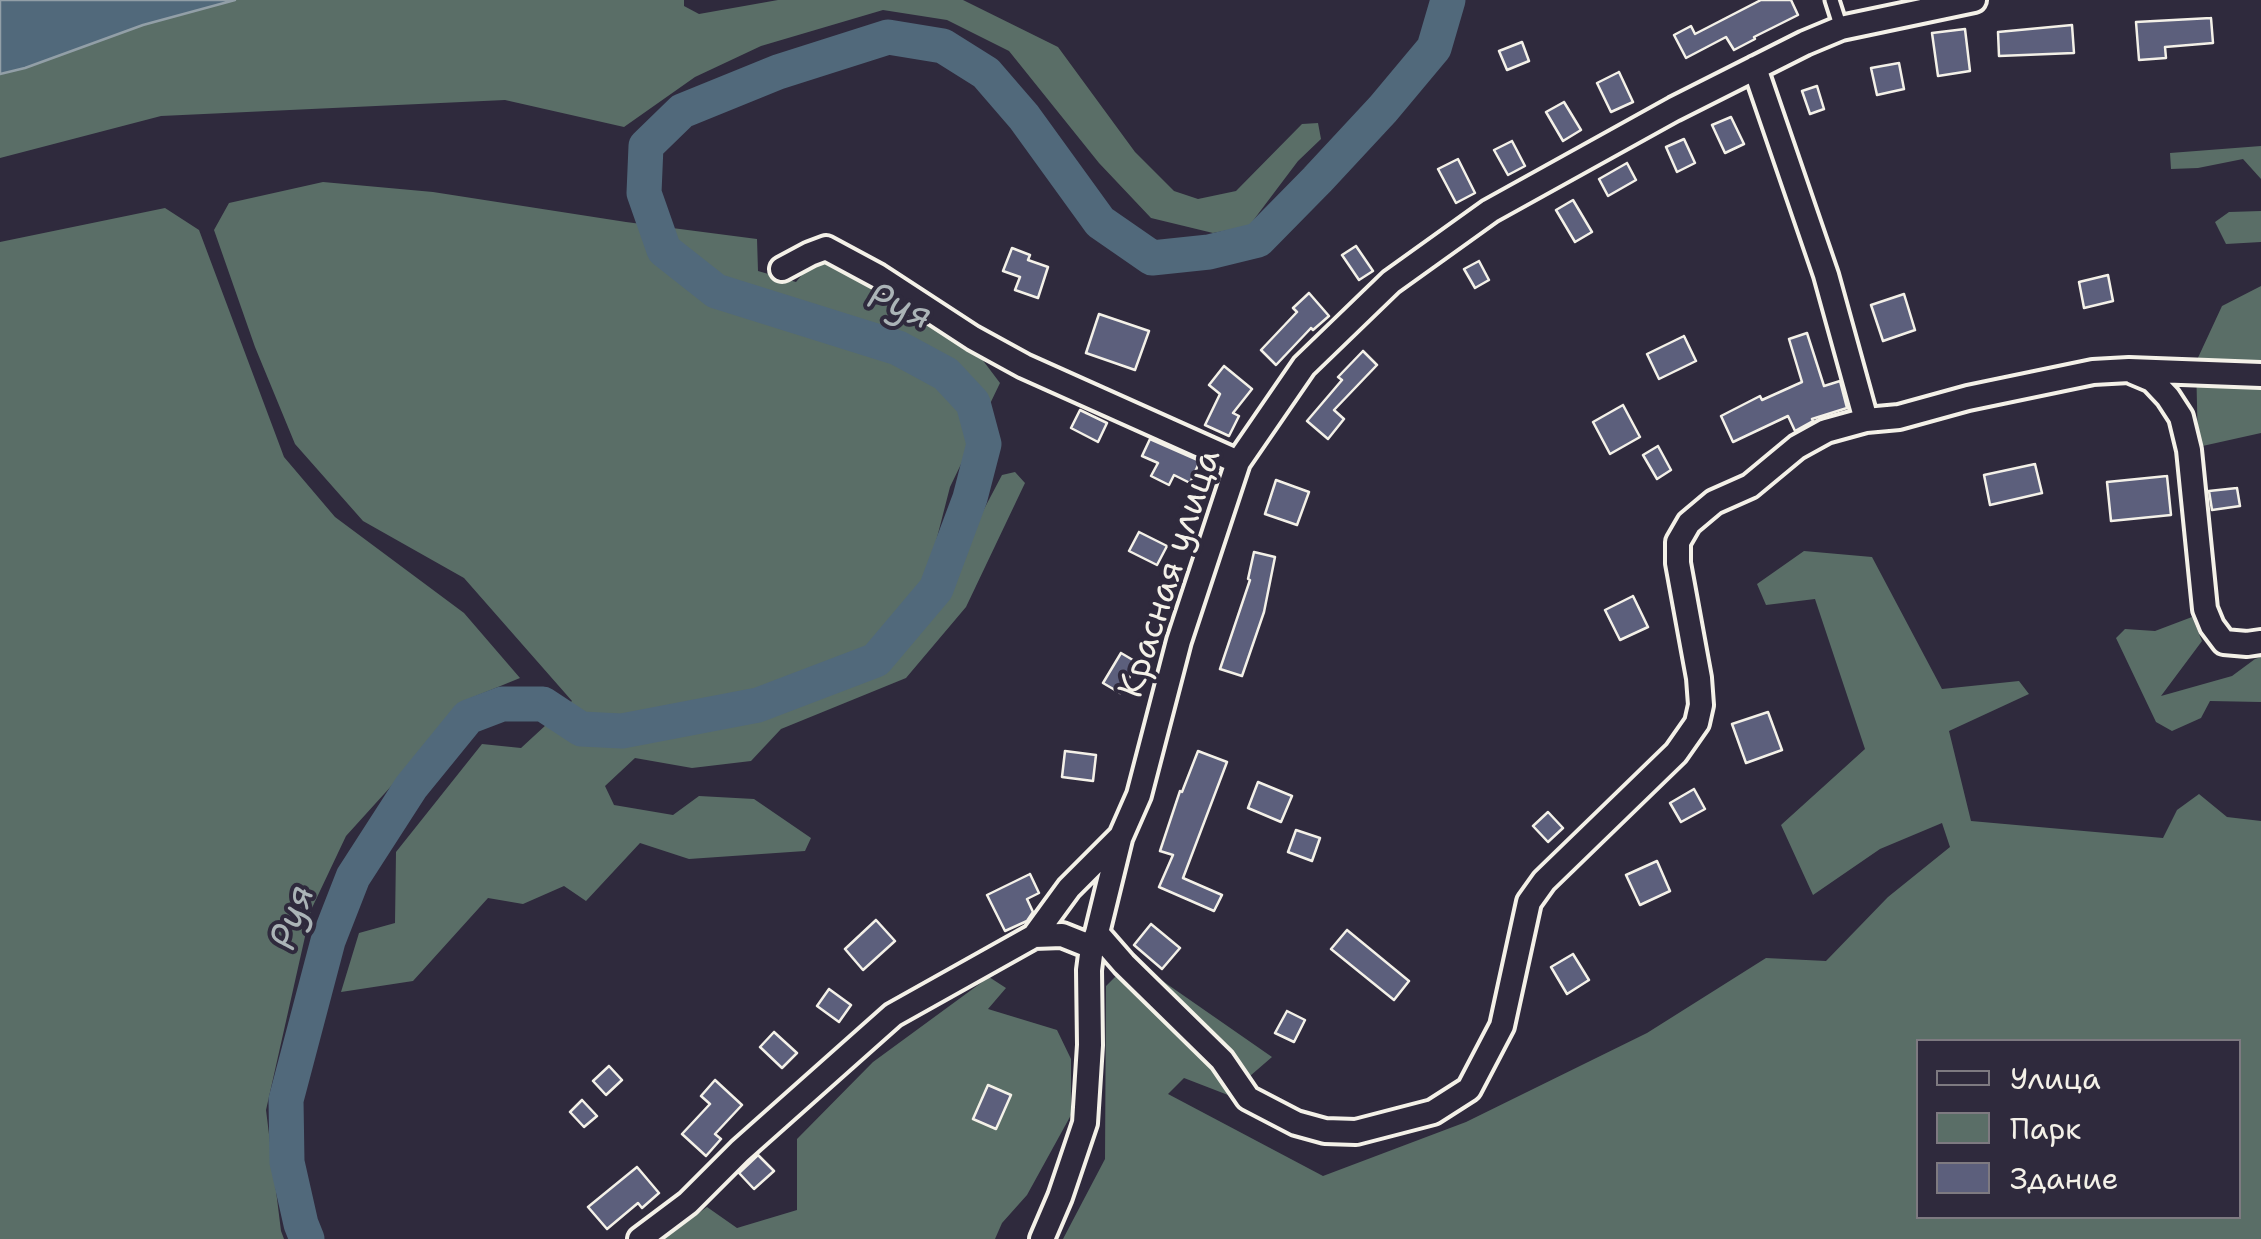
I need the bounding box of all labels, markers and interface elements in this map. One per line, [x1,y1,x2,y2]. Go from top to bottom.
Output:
water label: Руя [860,275,938,341]
street label: Красная улица [1111,445,1231,703]
water label: Руя [262,880,326,956]
legend [1916,1039,2241,1219]
text: Улица [2010,1058,2101,1099]
text: Парк [2010,1108,2081,1149]
text: Здание [2010,1158,2119,1199]

